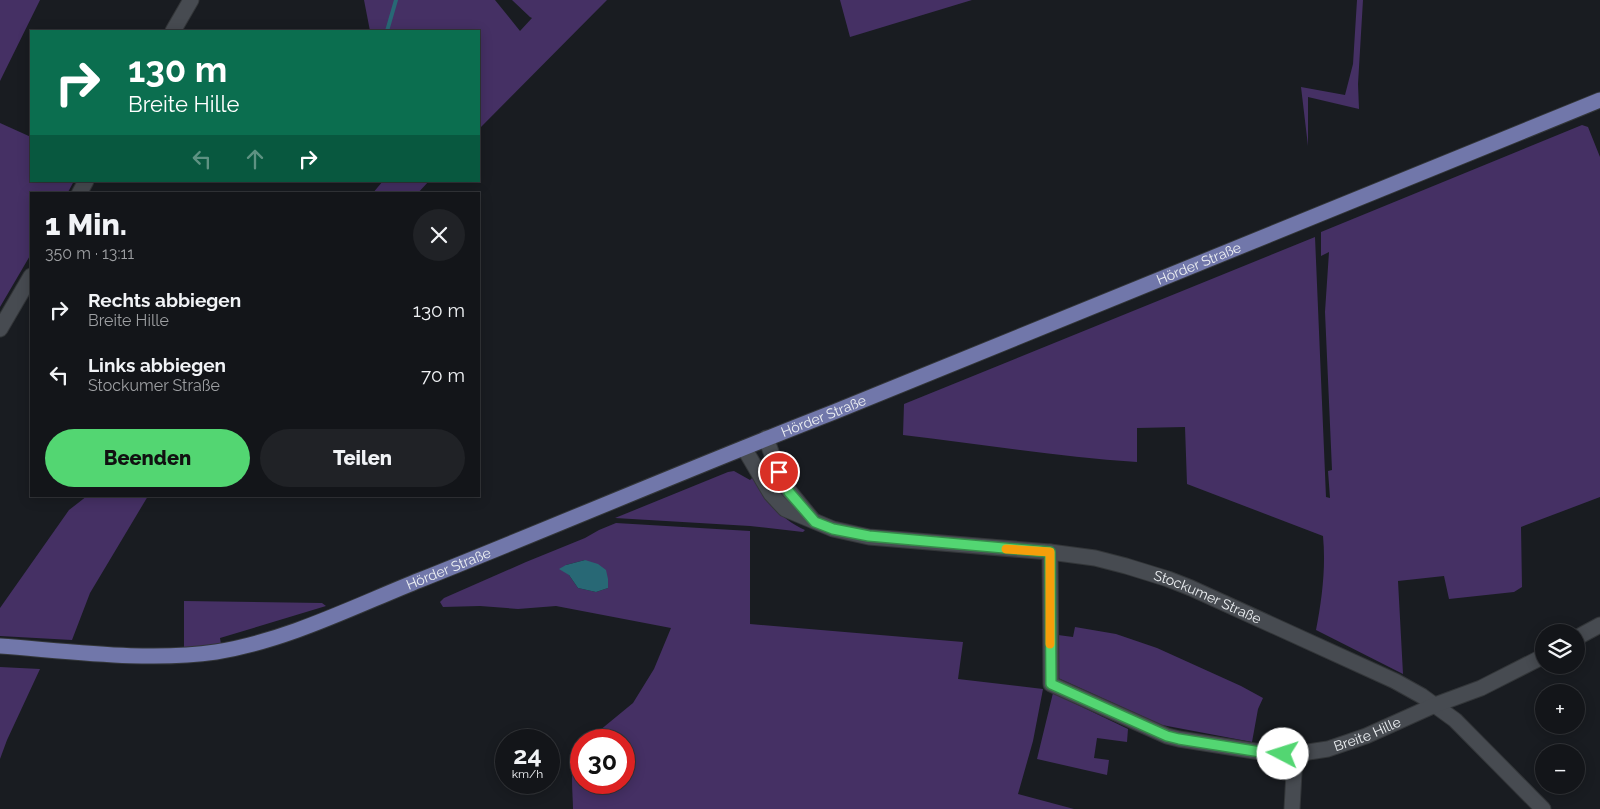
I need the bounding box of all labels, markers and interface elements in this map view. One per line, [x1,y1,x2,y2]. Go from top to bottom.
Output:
text: 130 m [128,49,227,90]
icon: right [45,50,110,115]
text: Breite Hille [128,91,239,117]
icon: left [188,145,216,173]
icon: ahead [241,145,269,173]
icon: right [294,145,322,173]
text: 1 Min. [45,207,127,242]
button: close [413,209,465,261]
street label: Hörder Straße [1154,239,1243,288]
text: 350 m · 13:11 [45,244,134,263]
text: Rechts abbiegen [88,289,241,311]
icon: right [45,296,73,324]
text: 130 m [413,299,465,321]
text: Breite Hille [88,311,169,330]
text: Links abbiegen [88,354,226,376]
icon: left [45,361,73,389]
text: 70 m [421,364,465,386]
text: Stockumer Straße [88,376,220,395]
street label: Hörder Straße [779,392,868,440]
button: Beenden [45,429,250,487]
button: Teilen [260,429,465,487]
pin [758,451,800,493]
icon: arrive [765,458,793,486]
street label: Hörder Straße [404,544,493,593]
street label: Stockumer Straße [1152,567,1264,627]
map controls [1535,624,1585,794]
button: layers [1535,624,1585,674]
button: + [1535,684,1585,734]
street label: Breite Hille [1332,713,1403,754]
position arrow [1256,727,1308,779]
speed limit sign: 30 [570,729,635,794]
text: 24 [513,740,542,770]
button: − [1535,744,1585,794]
text: km/h [512,767,543,781]

